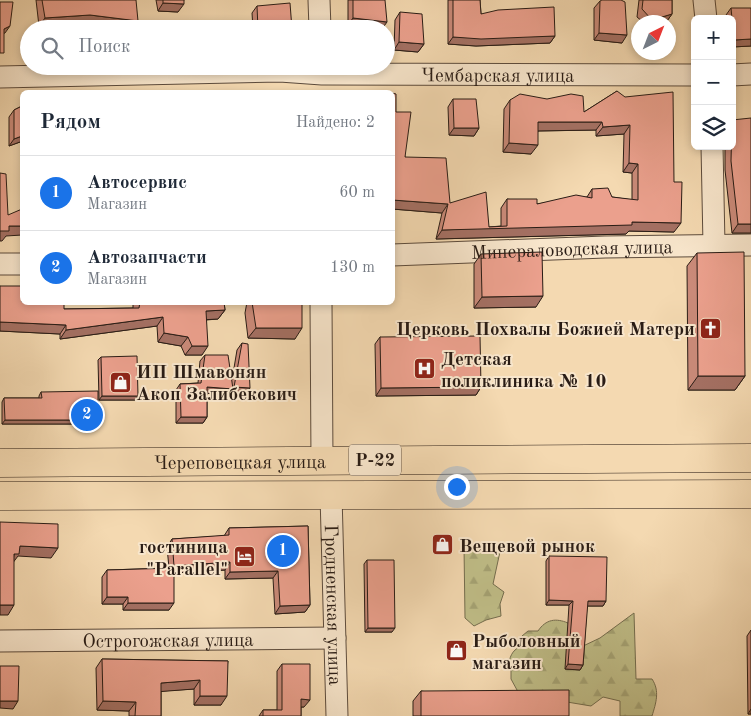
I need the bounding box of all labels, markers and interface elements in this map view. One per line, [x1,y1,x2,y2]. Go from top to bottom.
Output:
north arrow [631,15,676,60]
map controls [691,15,736,150]
button: + [691,15,736,60]
search box [20,20,395,75]
icon: search [38,34,66,62]
text: Поиск [78,38,130,57]
button: − [691,60,736,105]
street label: Чембарская улица [421,67,575,87]
button: layers [691,105,736,150]
text: Рядом [40,112,101,133]
text: Найдено: 2 [296,115,375,131]
text: Автосервис [87,174,187,193]
text: 1 [51,185,61,201]
text: 60 m [339,185,375,201]
text: Магазин [87,197,147,213]
street label: Минераловодская улица [471,239,674,264]
text: Автозапчасти [87,249,207,268]
text: 2 [51,260,61,276]
text: 130 m [330,260,375,276]
text: Магазин [87,272,147,288]
church icon: Церковь Похвалы Божией Матери [699,316,723,340]
place label: Церковь Похвалы Божией Матери [396,321,695,340]
place label: Детская поликлиника № 10 [441,351,607,392]
hospital icon: Детская поликлиника № 10 [413,357,437,381]
place label: ИП Шмавонян Акоп Залибекович [136,364,297,405]
shop icon: ИП Шмавонян Акоп Залибекович [108,370,132,394]
pin: 2 [71,396,103,434]
road number: Р-22 [349,444,401,476]
street label: Череповецкая улица [154,454,327,474]
your location [444,474,470,500]
street label: Гродненская улица [320,524,343,686]
pin: 1 [267,532,299,570]
shop icon: Вещевой рынок [431,533,455,557]
place label: Вещевой рынок [459,538,595,557]
place label: гостиница "Parallel" [139,539,228,580]
hotel icon: гостиница "Parallel" [232,545,256,569]
street label: Острогожская улица [82,632,254,652]
place label: Рыболовный магазин [472,633,581,674]
shop icon: Рыболовный магазин [444,639,468,663]

